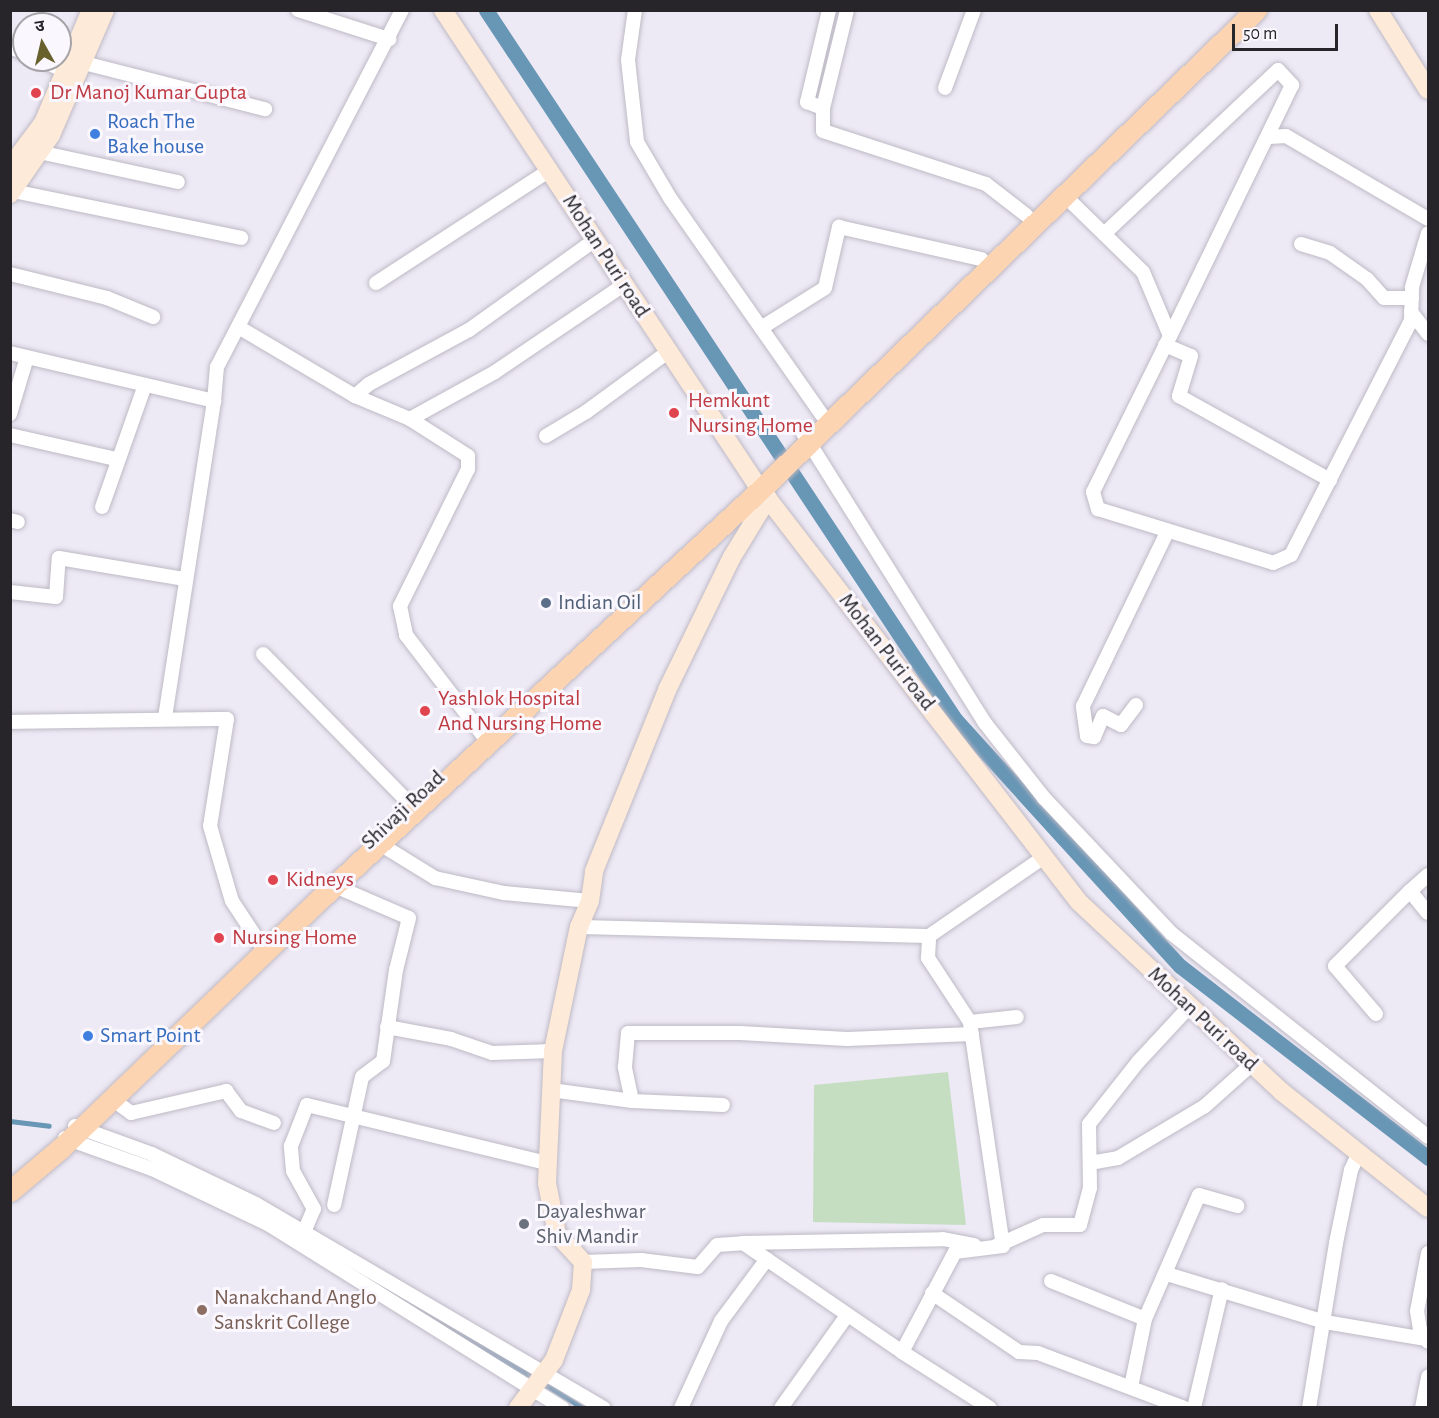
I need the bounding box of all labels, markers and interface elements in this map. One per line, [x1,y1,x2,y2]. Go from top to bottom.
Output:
north arrow [12,12,72,72]
scale bar [1235,12,1342,50]
text: उ [34,18,46,35]
text: 50 m [1243,25,1277,43]
place label: Dr Manoj Kumar Gupta [50,80,247,106]
marker: Dr Manoj Kumar Gupta [27,84,45,102]
place label: Roach The Bake house [107,108,204,160]
marker: Roach The Bake house [88,127,102,141]
street label: Mohan Puri road [556,189,656,323]
place label: Hemkunt Nursing Home [688,387,813,439]
marker: Hemkunt Nursing Home [665,404,683,422]
street label: Mohan Puri road [833,588,941,716]
place label: Indian Oil [558,590,641,616]
marker: Indian Oil [539,596,553,610]
place label: Yashlok Hospital And Nursing Home [438,685,602,736]
marker: Yashlok Hospital And Nursing Home [416,702,434,720]
street label: Shivaji Road [356,765,450,855]
place label: Kidneys [286,867,354,893]
marker: Kidneys [264,871,282,889]
place label: Nursing Home [232,925,357,951]
marker: Nursing Home [210,929,228,947]
street label: Mohan Puri road [1142,961,1264,1077]
place label: Smart Point [100,1023,200,1049]
marker: Smart Point [81,1029,95,1043]
place label: Dayaleshwar Shiv Mandir [536,1198,646,1250]
marker: Dayaleshwar Shiv Mandir [517,1217,531,1231]
place label: Nanakchand Anglo Sanskrit College [214,1284,377,1336]
marker: Nanakchand Anglo Sanskrit College [195,1303,209,1317]

